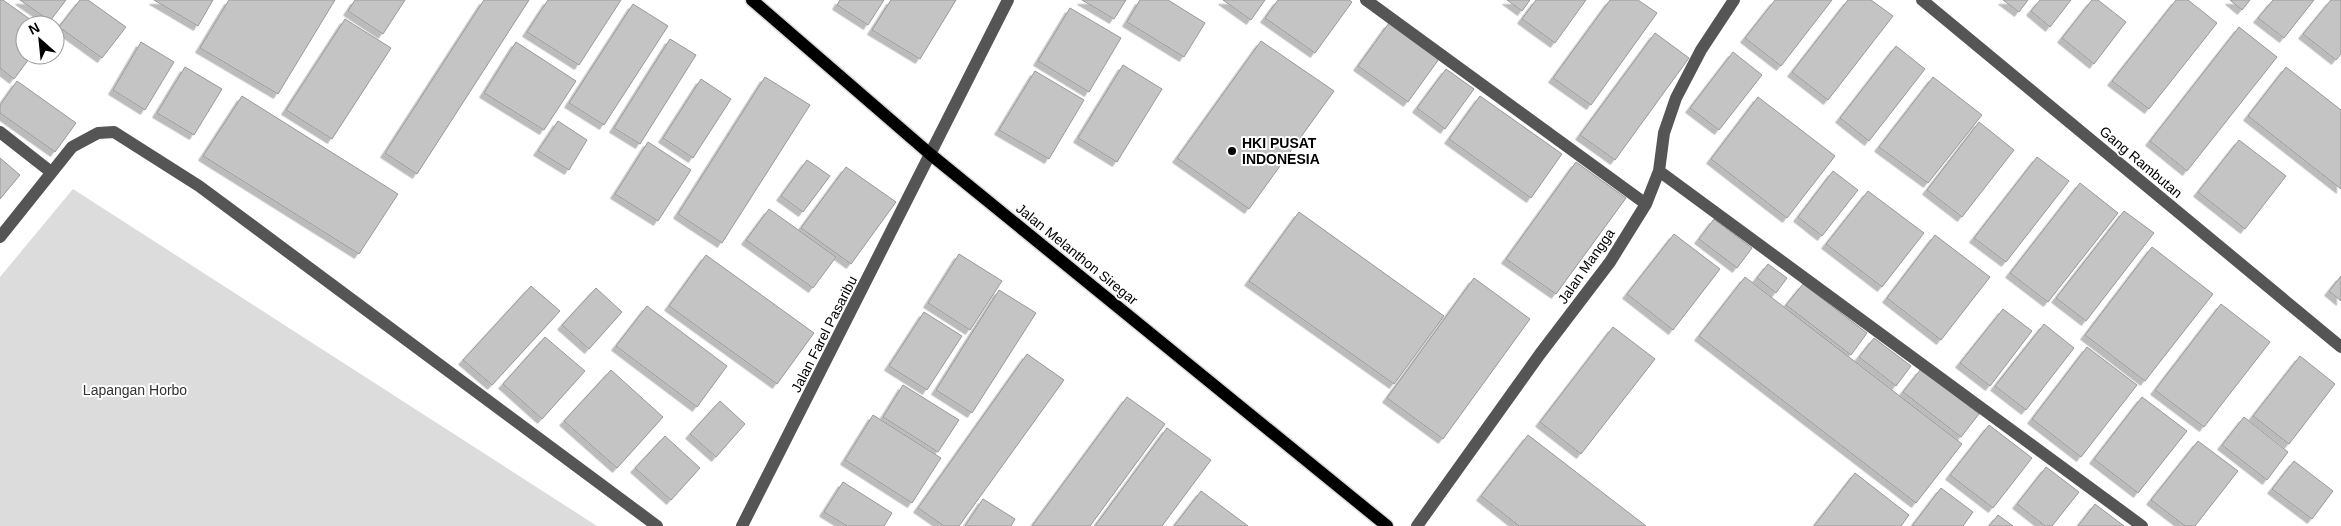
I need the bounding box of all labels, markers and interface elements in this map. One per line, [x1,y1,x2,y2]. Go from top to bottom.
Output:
north arrow [15,15,65,65]
text: N [26,19,42,38]
street label: Gang Rambutan [2097,123,2185,201]
place label: HKI PUSAT INDONESIA [1242,135,1320,167]
marker: HKI PUSAT INDONESIA [1226,145,1238,157]
street label: Jalan Melanthon Siregar [1013,200,1141,308]
street label: Jalan Mangga [1554,225,1618,307]
street label: Jalan Farel Pasaribu [788,273,860,395]
park label: Lapangan Horbo [83,382,187,398]

